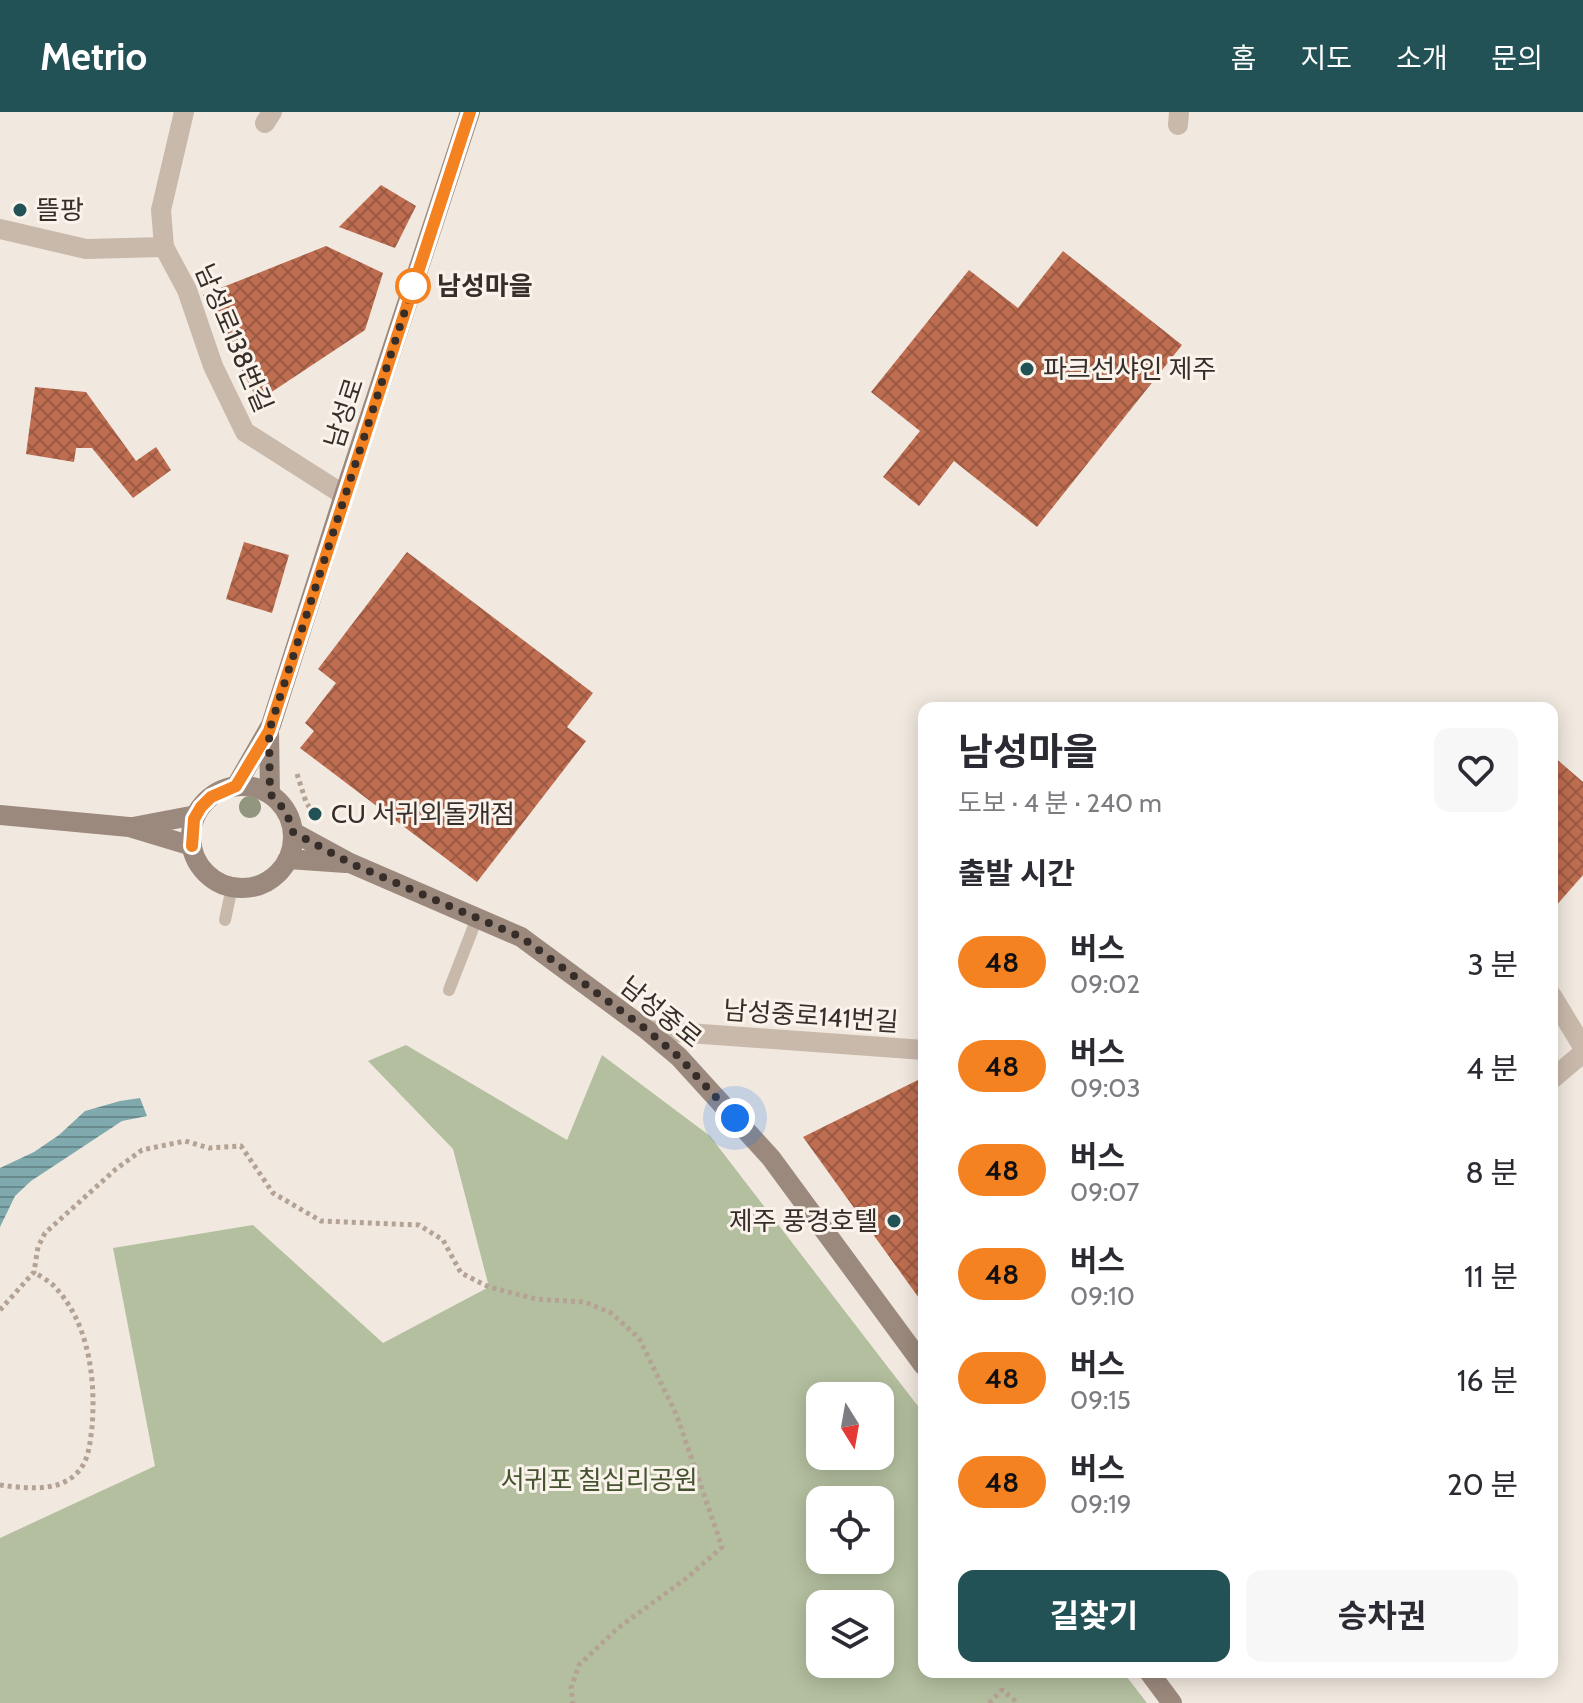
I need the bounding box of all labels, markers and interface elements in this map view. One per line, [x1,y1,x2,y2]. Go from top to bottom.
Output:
text: Metrio [40,33,147,80]
text: 홈 [1231,41,1256,75]
text: 지도 [1300,41,1352,75]
text: 소개 [1396,41,1447,75]
text: 문의 [1491,41,1543,75]
place label: 뜰팡 [36,194,84,226]
marker: 뜰팡 [11,201,29,219]
street label: 남성로138번길 [188,259,280,417]
marker: 남성마을 [396,269,430,303]
place label: 남성마을 [437,270,533,302]
place label: 파크선샤인 제주 [1043,353,1216,385]
marker: 파크선샤인 제주 [1018,360,1036,378]
street label: 남성로 [318,374,370,452]
text: 남성마을 [958,728,1098,775]
button: heart [1434,728,1518,812]
text: 도보 · 4 분 · 240 m [958,787,1162,819]
place label: CU 서귀외돌개점 [331,798,515,830]
marker: CU 서귀외돌개점 [306,805,324,823]
text: 출발 시간 [958,855,1075,892]
text: 버스 [1070,930,1125,967]
text: 48 [985,945,1019,979]
text: 3 분 [1467,946,1518,983]
text: 09:02 [1070,968,1140,1000]
street label: 남성중로 [614,969,708,1055]
street label: 남성중로141번길 [722,994,900,1038]
text: 버스 [1070,1034,1125,1071]
text: 48 [985,1049,1019,1083]
text: 4 분 [1466,1050,1518,1087]
text: 09:03 [1070,1072,1141,1104]
your location [715,1098,755,1138]
text: 버스 [1070,1138,1125,1175]
text: 48 [985,1153,1019,1187]
text: 8 분 [1465,1154,1518,1191]
text: 09:07 [1070,1176,1139,1208]
place label: 제주 풍경호텔 [729,1205,878,1237]
marker: 제주 풍경호텔 [885,1212,903,1230]
text: 버스 [1070,1242,1125,1279]
text: 48 [985,1257,1019,1291]
text: 11 분 [1464,1258,1518,1295]
text: 09:10 [1070,1280,1135,1312]
text: 버스 [1070,1346,1125,1383]
text: 48 [985,1361,1019,1395]
text: 16 분 [1457,1362,1518,1399]
north arrow [806,1382,894,1470]
map controls [806,1382,894,1678]
text: 09:15 [1070,1384,1131,1416]
text: 버스 [1070,1450,1125,1487]
park label: 서귀포 칠십리공원 [500,1464,698,1496]
text: 48 [985,1465,1019,1499]
text: 20 분 [1447,1466,1518,1503]
button: locate [806,1486,894,1574]
text: 09:19 [1070,1488,1132,1520]
button: 길찾기 [958,1570,1230,1662]
button: 승차권 [1246,1570,1518,1662]
button: layers [806,1590,894,1678]

